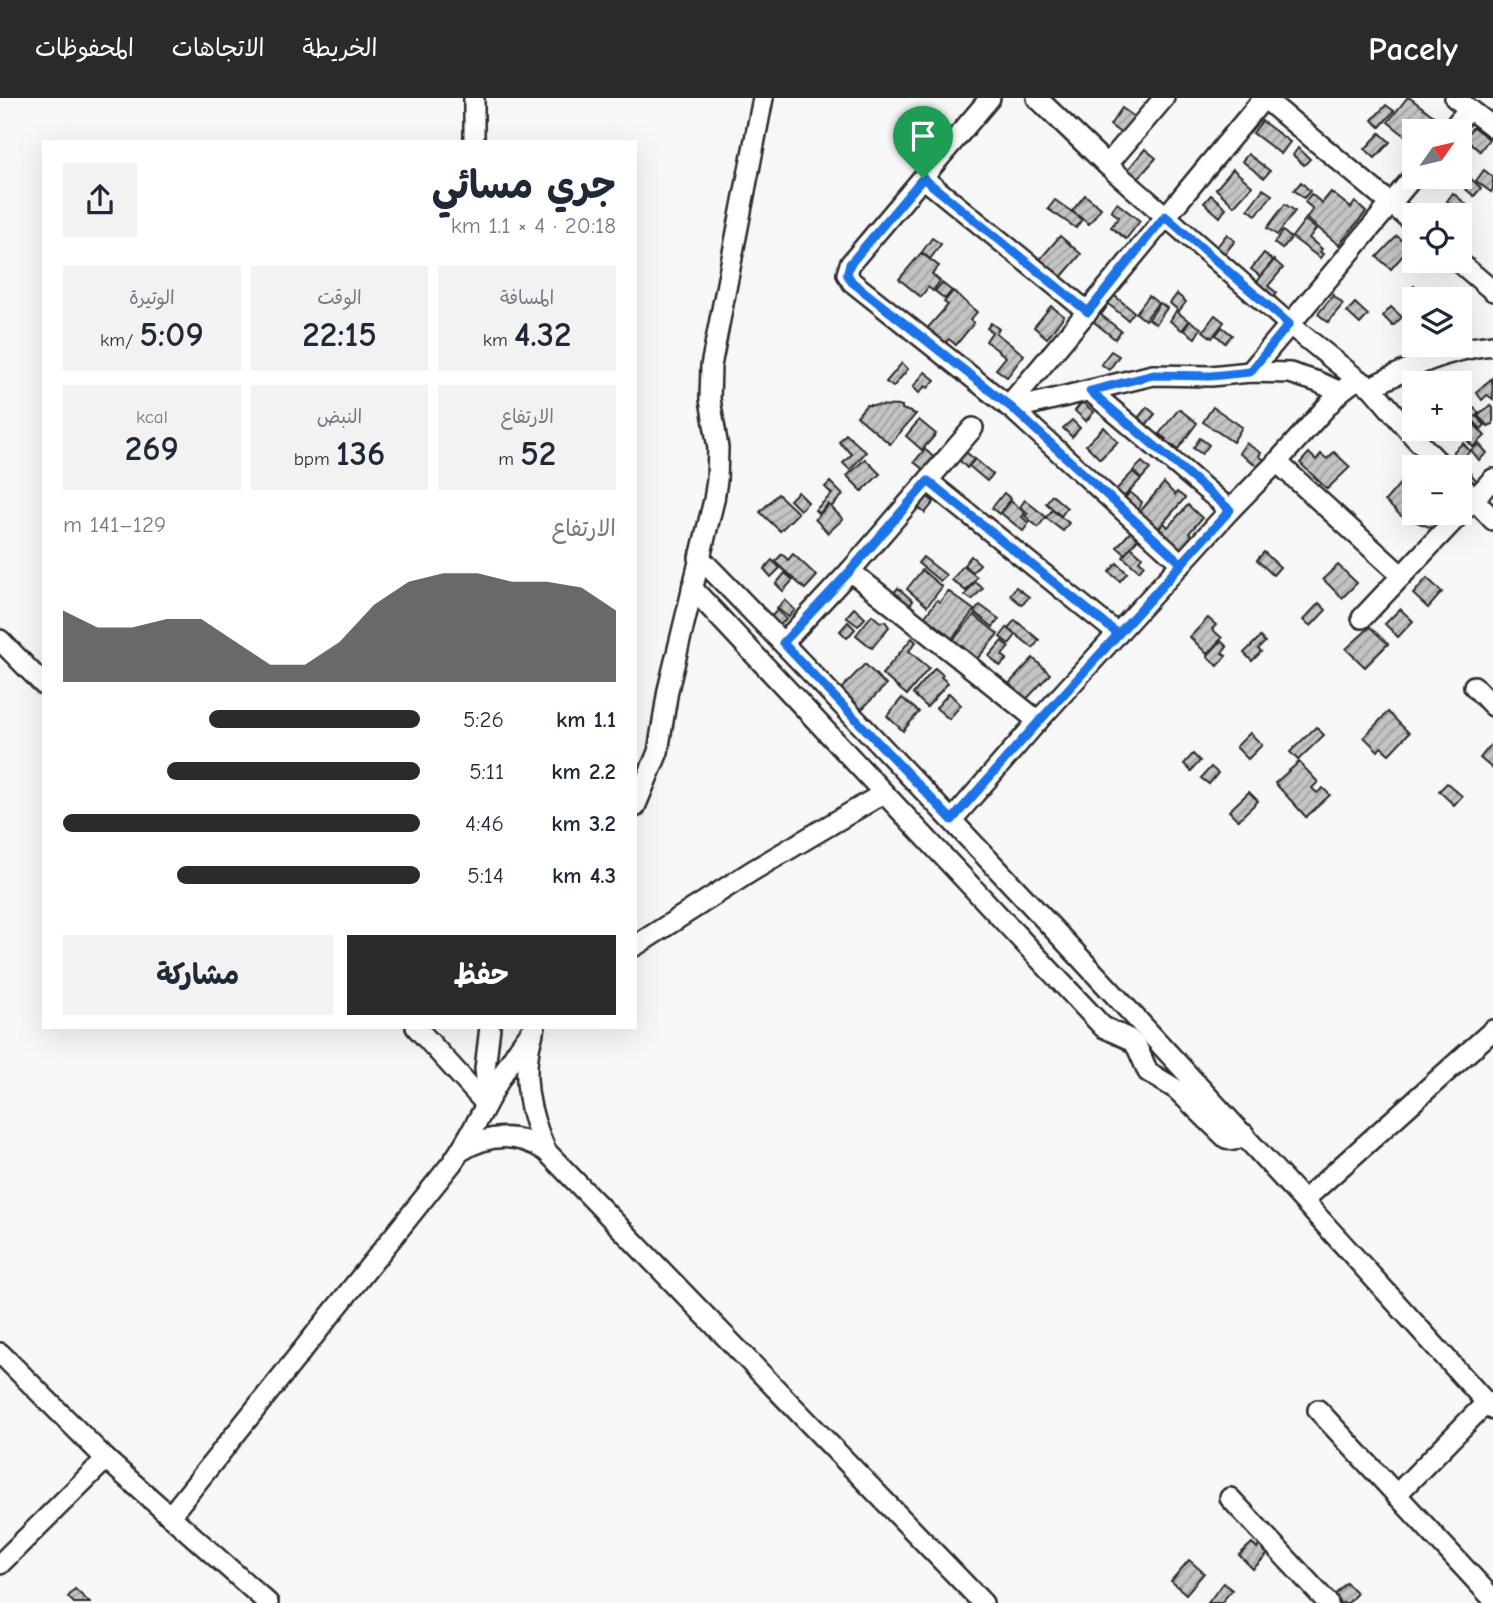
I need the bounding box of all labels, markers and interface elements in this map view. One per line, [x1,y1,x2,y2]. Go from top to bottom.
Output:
text: Pacely [1368,30,1458,68]
text: المحفوظات [35,34,134,62]
text: الاتجاهات [172,34,265,62]
text: الخريطة [303,34,377,62]
pin [893,106,953,178]
icon: arrive [904,117,942,155]
north arrow [1402,119,1472,189]
map controls [1402,119,1472,525]
button: share [63,163,137,237]
text: جري مسائي [432,164,616,208]
button: locate [1402,203,1472,273]
text: 20:18 · 4 × 1.1 km [451,212,616,239]
text: الوتيرة [129,287,175,309]
text: الوقت [317,287,362,309]
text: المسافة [500,287,554,309]
button: layers [1402,287,1472,357]
text: 5:09 [140,314,204,355]
text: 22:15 [302,314,377,355]
text: 4.32 [514,314,572,355]
text: /km [100,329,140,351]
text: km [483,329,514,351]
button: + [1402,371,1472,441]
text: kcal [136,406,168,428]
text: النبض [317,406,362,428]
text: الارتفاع [501,406,554,428]
text: 269 [125,428,179,469]
text: 136 [336,433,385,474]
text: 52 [520,433,556,474]
text: bpm [294,448,336,470]
text: m [498,448,520,470]
button: − [1402,455,1472,525]
text: 129–141 m [63,511,166,538]
text: الارتفاع [552,515,616,542]
text: 5:26 [463,706,504,733]
text: 1.1 km [556,706,616,733]
text: 5:11 [469,758,504,785]
text: 2.2 km [551,758,616,785]
text: 4:46 [465,810,504,837]
text: 3.2 km [551,810,616,837]
text: 5:14 [467,862,504,889]
text: 4.3 km [552,862,616,889]
button: مشاركة [63,935,333,1015]
button: حفظ [347,935,616,1015]

